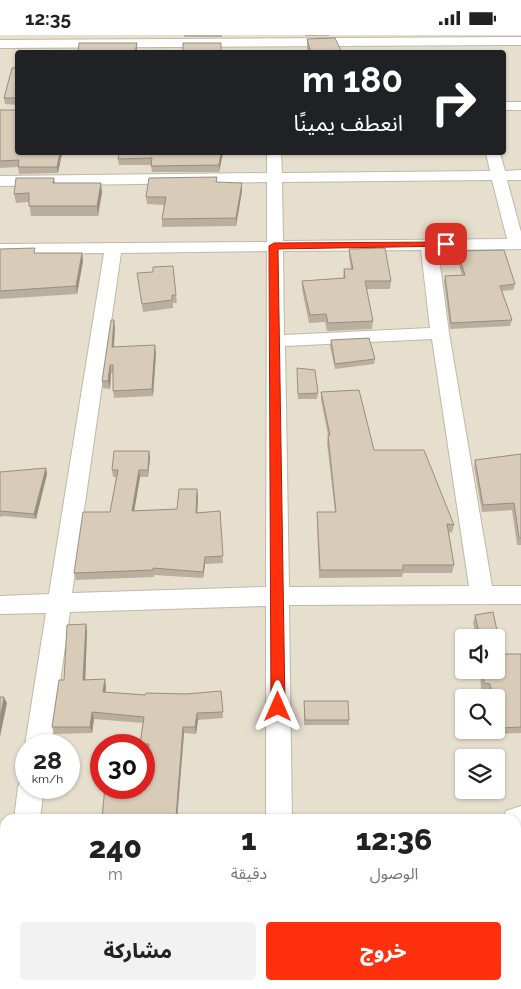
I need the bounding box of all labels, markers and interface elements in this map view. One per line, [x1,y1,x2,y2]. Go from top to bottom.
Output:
text: 12:35 [25,7,71,29]
text: 180 m [302,59,403,100]
icon: right [421,70,486,135]
text: انعطف يمينًا [294,110,403,136]
pin [425,223,467,265]
icon: arrive [432,230,460,258]
map controls [455,629,505,799]
button: sound [455,629,505,679]
position arrow [251,680,303,732]
button: search [455,689,505,739]
speed limit sign: 30 [90,734,155,799]
text: 28 [33,745,62,775]
button: layers [455,749,505,799]
text: km/h [32,772,63,786]
text: 1 [241,822,257,857]
text: 12:36 [356,822,432,857]
text: 240 [89,830,142,865]
text: دقيقة [231,864,267,883]
text: الوصول [370,864,418,883]
text: m [108,865,123,884]
button: مشاركة [20,922,256,980]
button: خروج [266,922,501,980]

